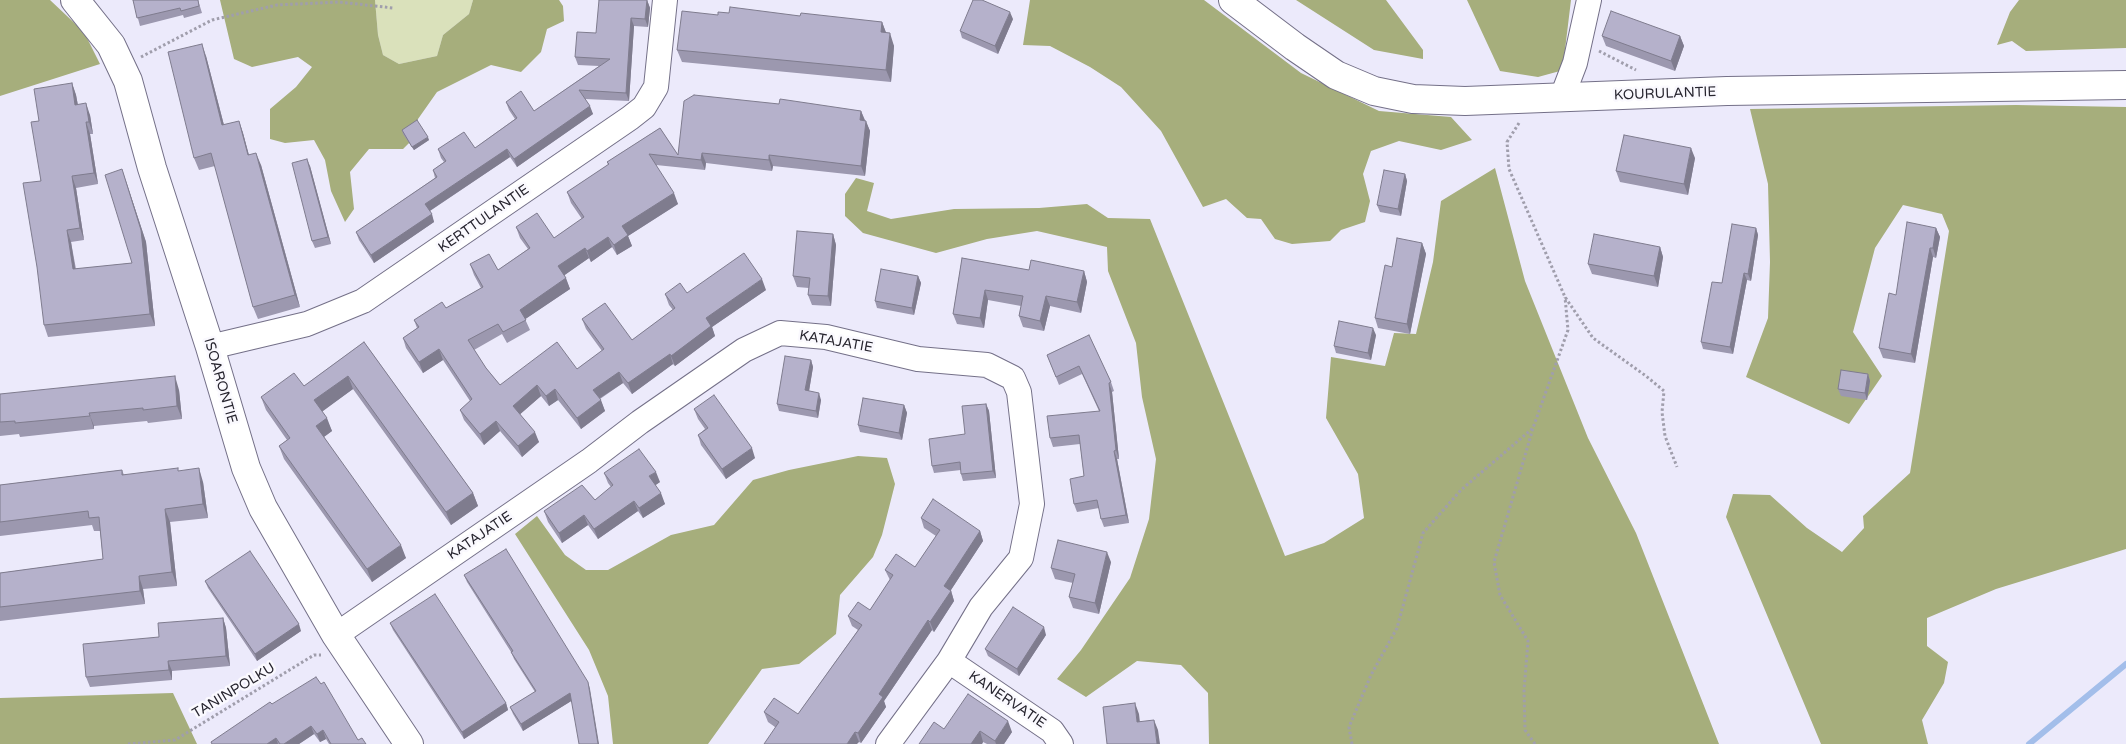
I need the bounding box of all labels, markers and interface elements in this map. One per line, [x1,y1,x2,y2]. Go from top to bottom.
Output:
street label: KOURULANTIE [1614,84,1716,104]
street label: KERTTULANTIE [435,181,533,257]
street label: KATAJATIE [798,327,874,357]
street label: ISOARONTIE [200,336,240,426]
street label: KATAJATIE [444,508,516,564]
street label: TANINPOLKU [190,660,278,722]
street label: KANERVATIE [965,668,1049,732]

